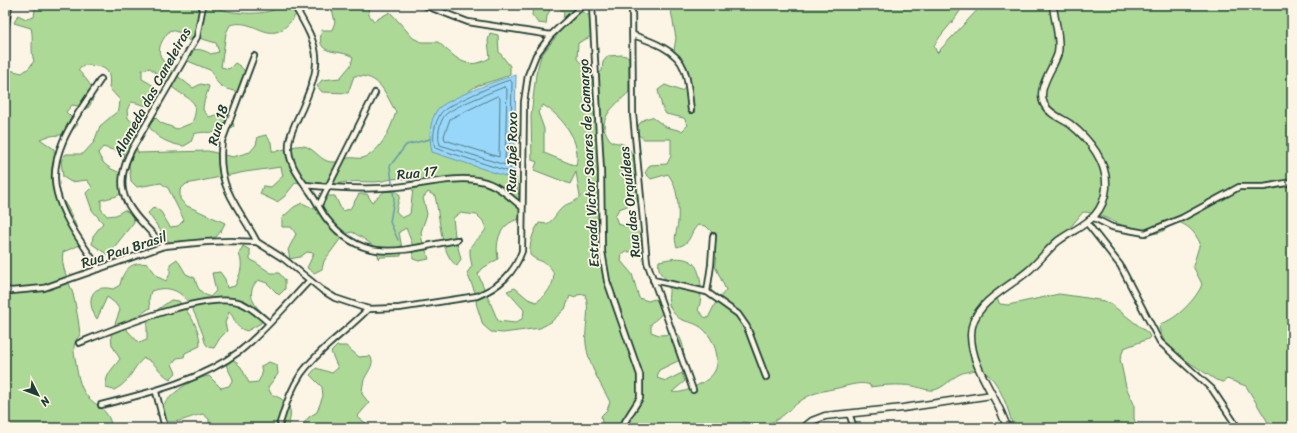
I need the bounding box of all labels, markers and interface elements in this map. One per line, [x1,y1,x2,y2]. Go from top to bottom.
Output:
street label: Alameda das Caneleiras [106,23,198,162]
street label: Estrada Victor Soares de Camargo [571,58,607,268]
street label: Rua 18 [200,101,236,148]
street label: Rua Ipê Roxo [499,112,525,192]
street label: Rua das Orquídeas [612,145,648,259]
street label: Rua 17 [395,158,440,188]
street label: Rua Pau Brasil [78,224,171,276]
north arrow [18,375,58,415]
text: N [35,391,55,411]

